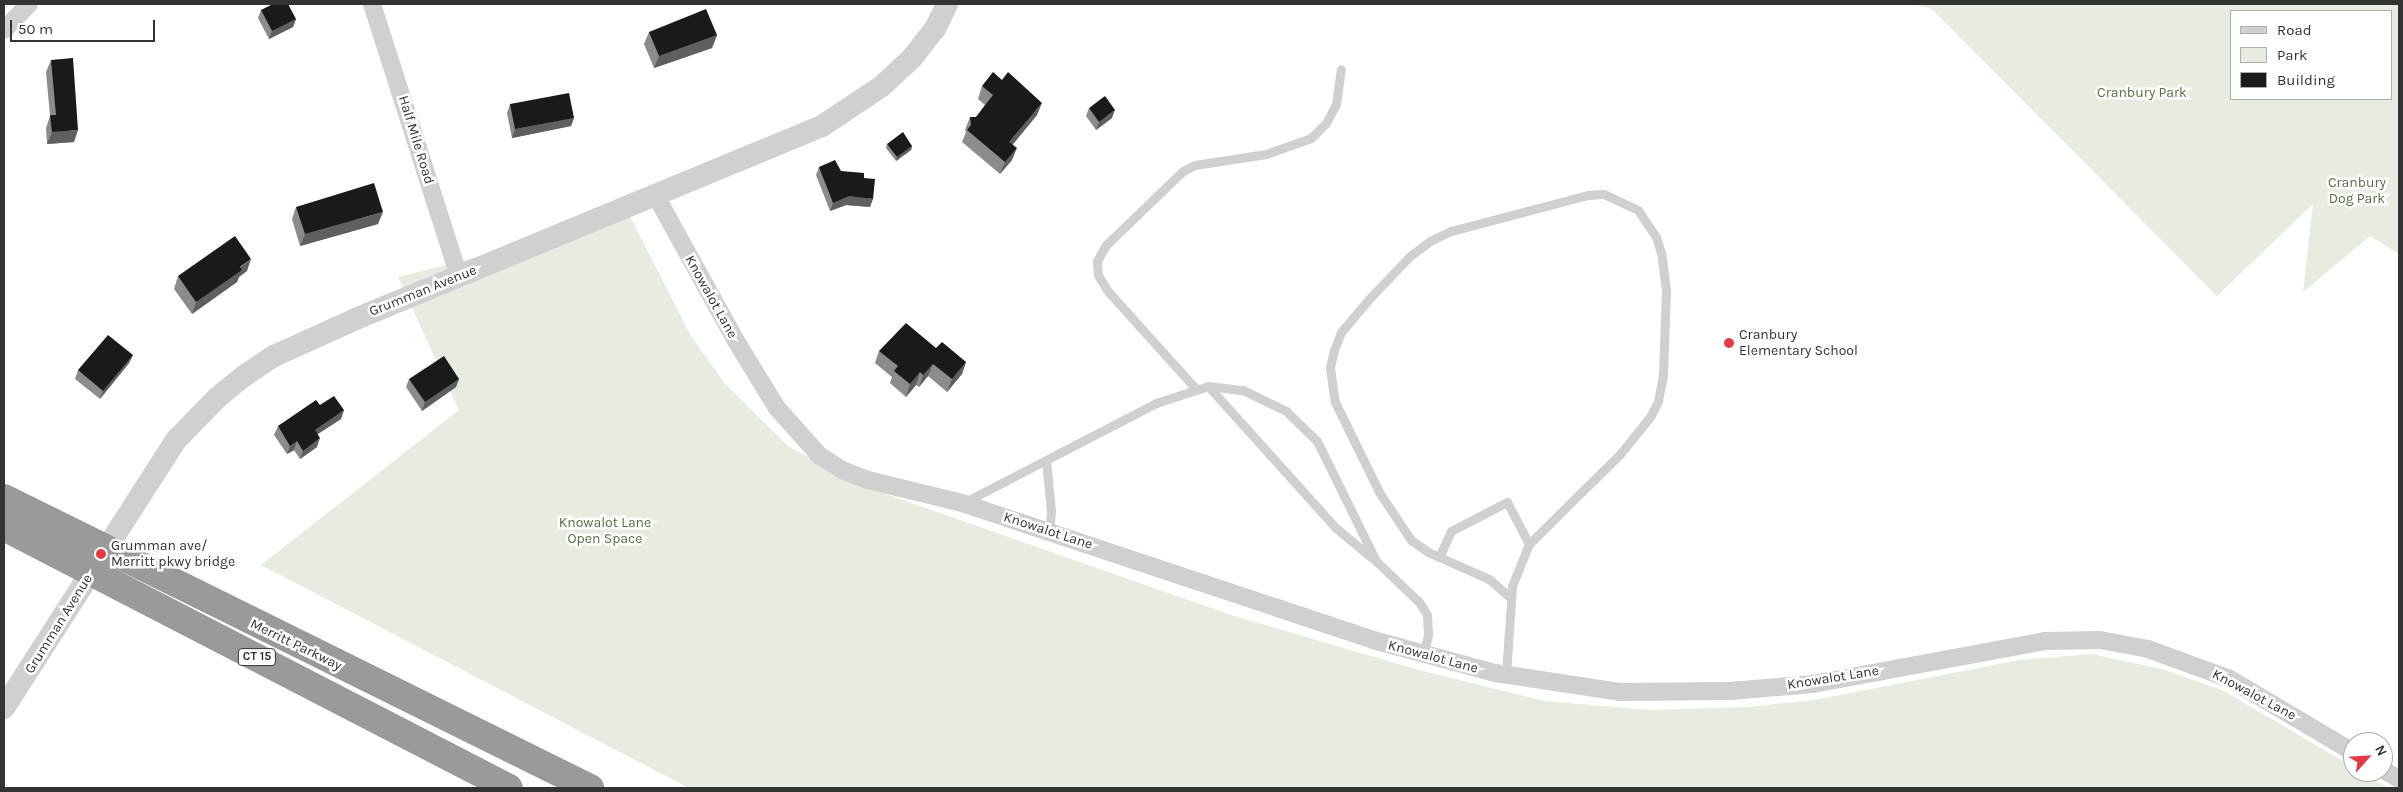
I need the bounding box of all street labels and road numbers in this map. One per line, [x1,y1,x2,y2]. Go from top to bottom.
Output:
street label: Half Mile Road [395,94,437,186]
street label: Knowalot Lane [681,252,741,342]
street label: Grumman Avenue [367,262,479,320]
street label: Knowalot Lane [1001,509,1095,553]
street label: Grumman Avenue [22,571,96,677]
street label: Merritt Parkway [247,616,345,674]
street label: Knowalot Lane [1386,637,1480,677]
road number: CT 15 [237,648,277,666]
street label: Knowalot Lane [1786,662,1880,694]
street label: Knowalot Lane [2209,666,2299,724]

